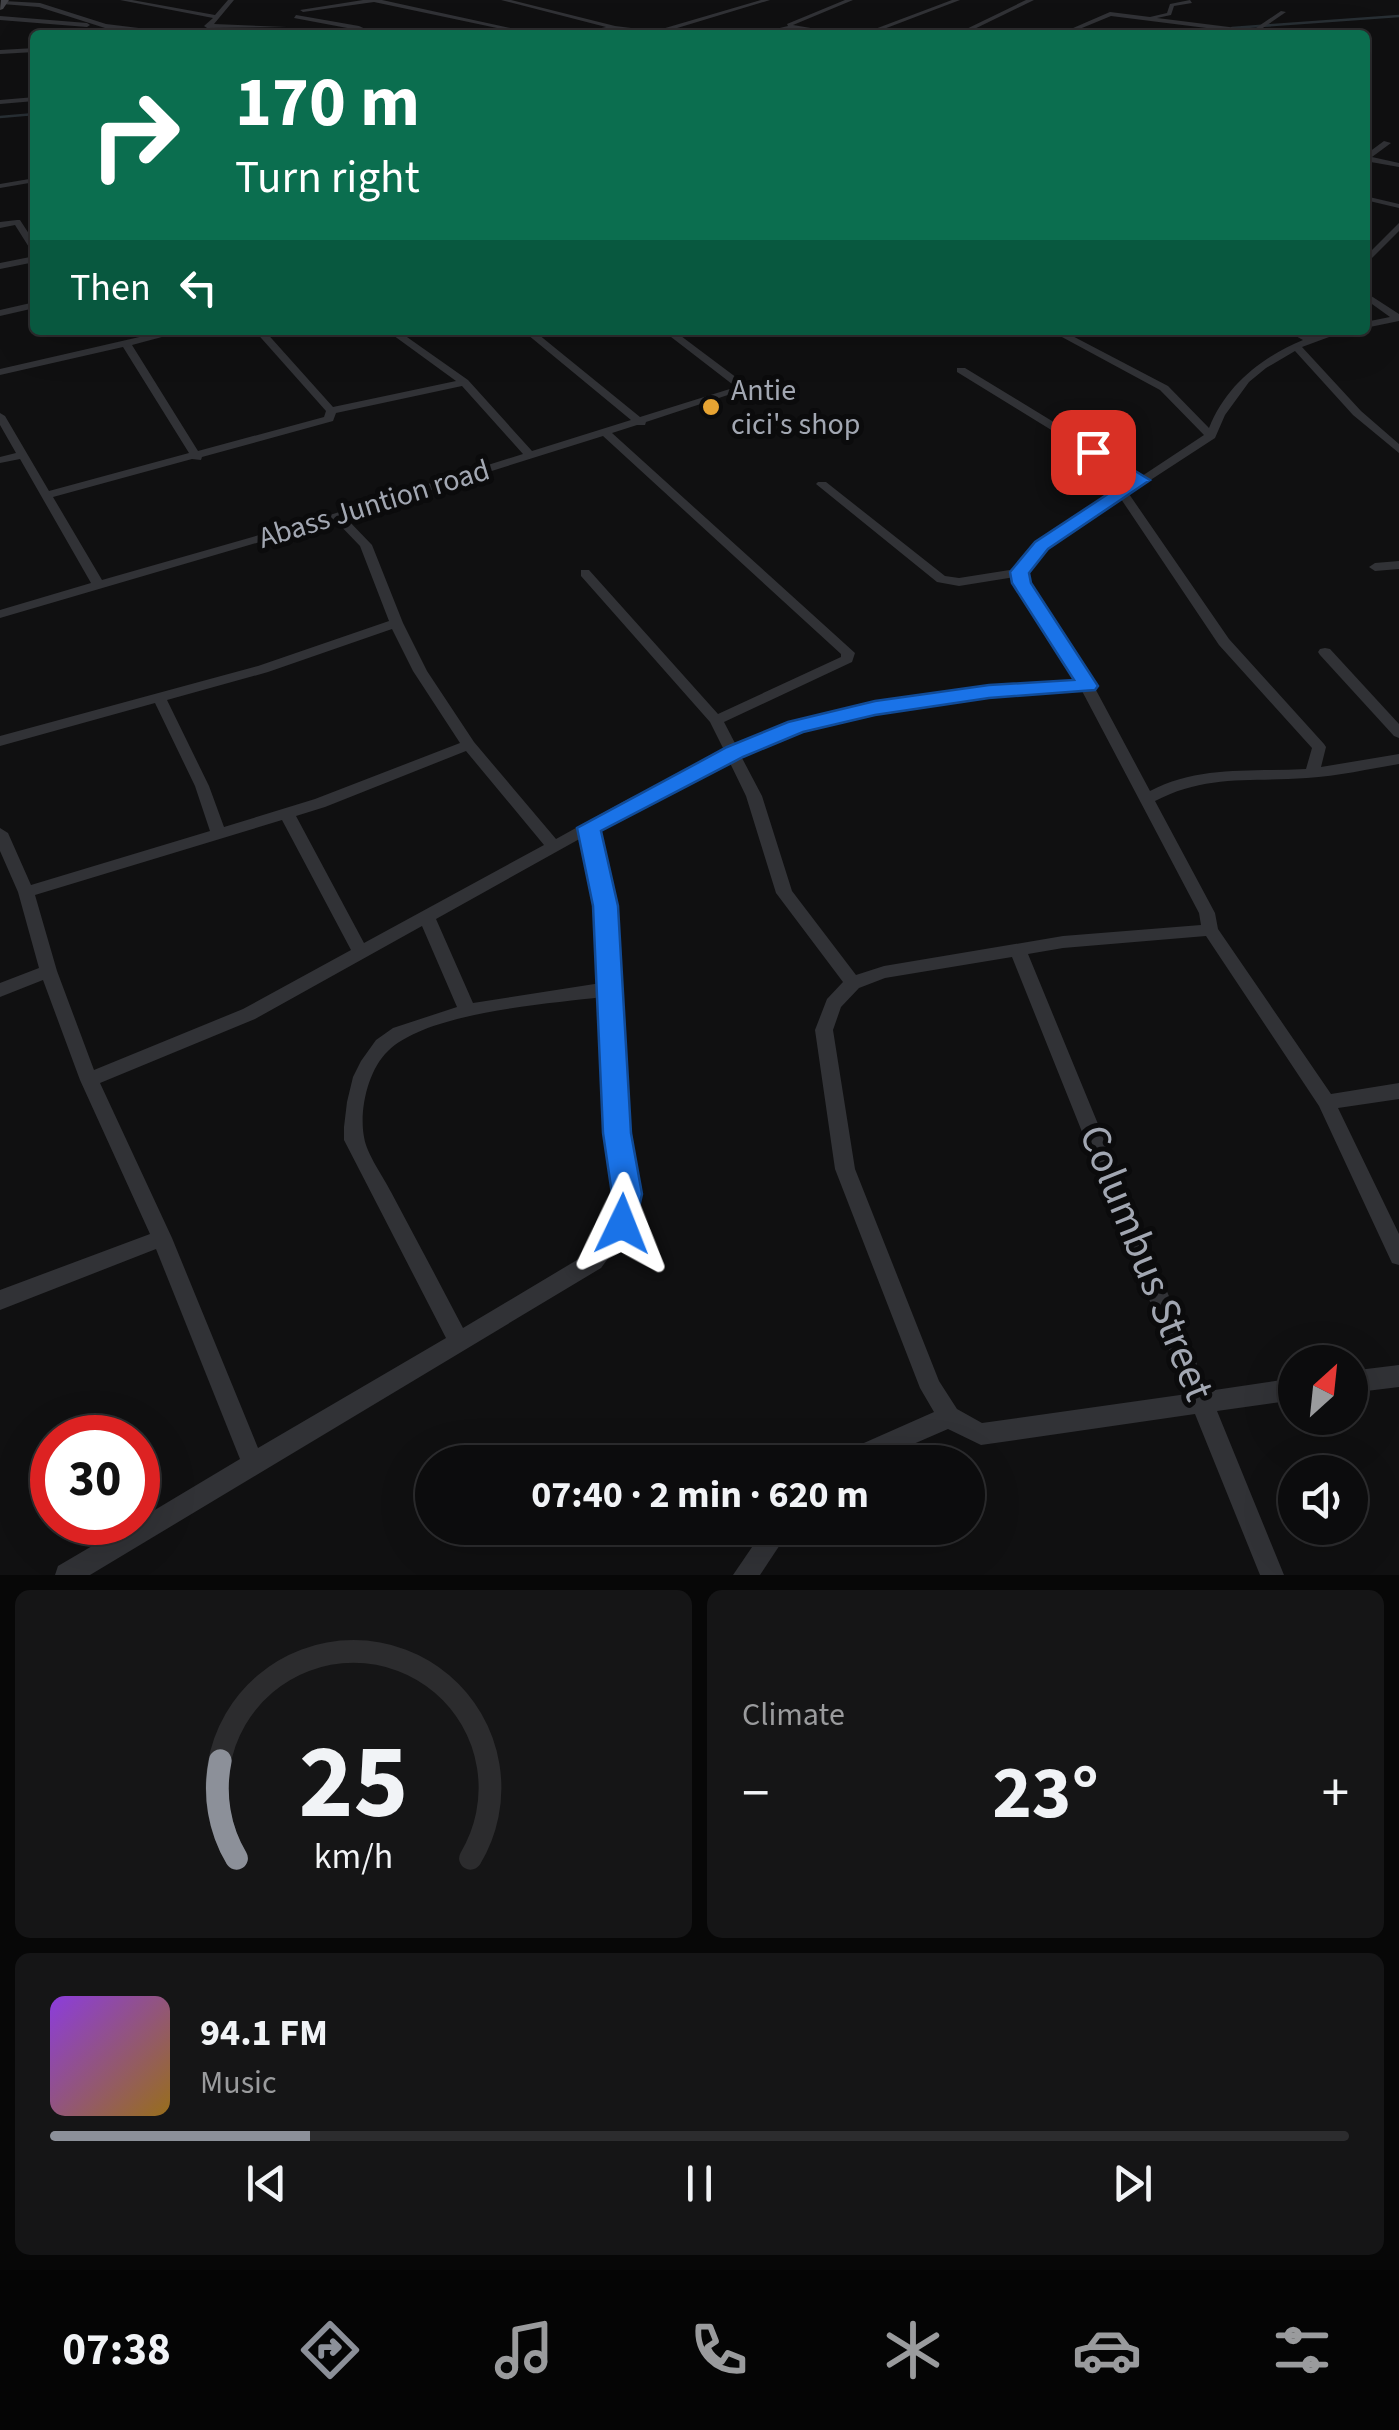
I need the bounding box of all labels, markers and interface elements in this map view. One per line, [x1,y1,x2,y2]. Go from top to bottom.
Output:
text: 170 m [235,53,420,153]
icon: right [70,70,200,200]
text: Turn right [235,146,420,210]
icon: left [171,260,226,315]
text: Then [70,261,151,315]
place label: Antie cici's shop [731,369,860,446]
marker: Antie cici's shop [700,396,722,418]
pin [1051,410,1136,495]
icon: arrive [1066,425,1121,480]
street label: Abass Juntion road [253,448,495,560]
street label: Columbus Street [1063,1116,1229,1410]
position arrow [570,1172,674,1276]
north arrow [1278,1345,1368,1435]
map controls [1278,1345,1368,1545]
speed limit sign: 30 [30,1415,160,1545]
button: sound [1278,1455,1368,1545]
text: 07:40 · 2 min · 620 m [531,1468,869,1522]
text: Climate [742,1692,845,1738]
text: 25 [299,1710,408,1858]
text: 23° [992,1740,1099,1847]
text: − [742,1755,769,1833]
text: + [1322,1755,1349,1833]
text: km/h [314,1831,393,1882]
text: 94.1 FM [200,2006,328,2060]
text: Music [200,2060,277,2106]
icon: previous [239,2156,294,2211]
icon: pause [672,2156,727,2211]
icon: next [1105,2156,1160,2211]
icon: directions [295,2315,365,2385]
icon: music [489,2315,559,2385]
icon: phone [684,2315,754,2385]
icon: climate [878,2315,948,2385]
icon: car [1072,2315,1142,2385]
icon: filters [1267,2315,1337,2385]
text: 07:38 [62,2318,171,2382]

